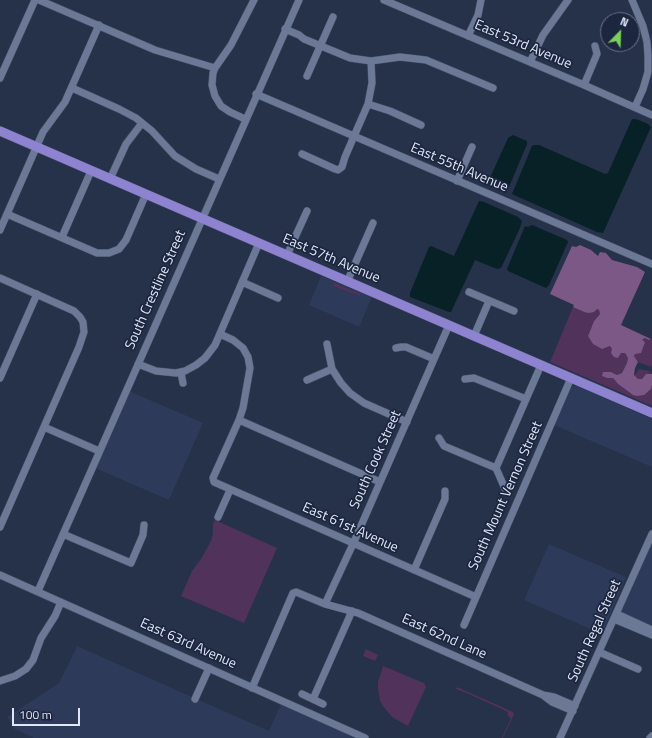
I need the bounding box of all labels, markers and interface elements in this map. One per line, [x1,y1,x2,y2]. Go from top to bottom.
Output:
north arrow [600,12,640,52]
text: N [618,13,631,31]
street label: East 53rd Avenue [472,17,574,73]
street label: East 55th Avenue [408,140,510,196]
street label: South Crestline Street [122,228,190,352]
street label: East 57th Avenue [280,231,382,287]
street label: South Cook Street [347,408,405,512]
street label: South Mount Vernon Street [466,419,546,573]
street label: East 61st Avenue [299,499,401,557]
street label: South Regal Street [565,577,625,685]
street label: East 62nd Lane [399,611,489,663]
street label: East 63rd Avenue [137,615,239,673]
scale bar [14,700,82,726]
text: 100 m [19,705,52,724]

